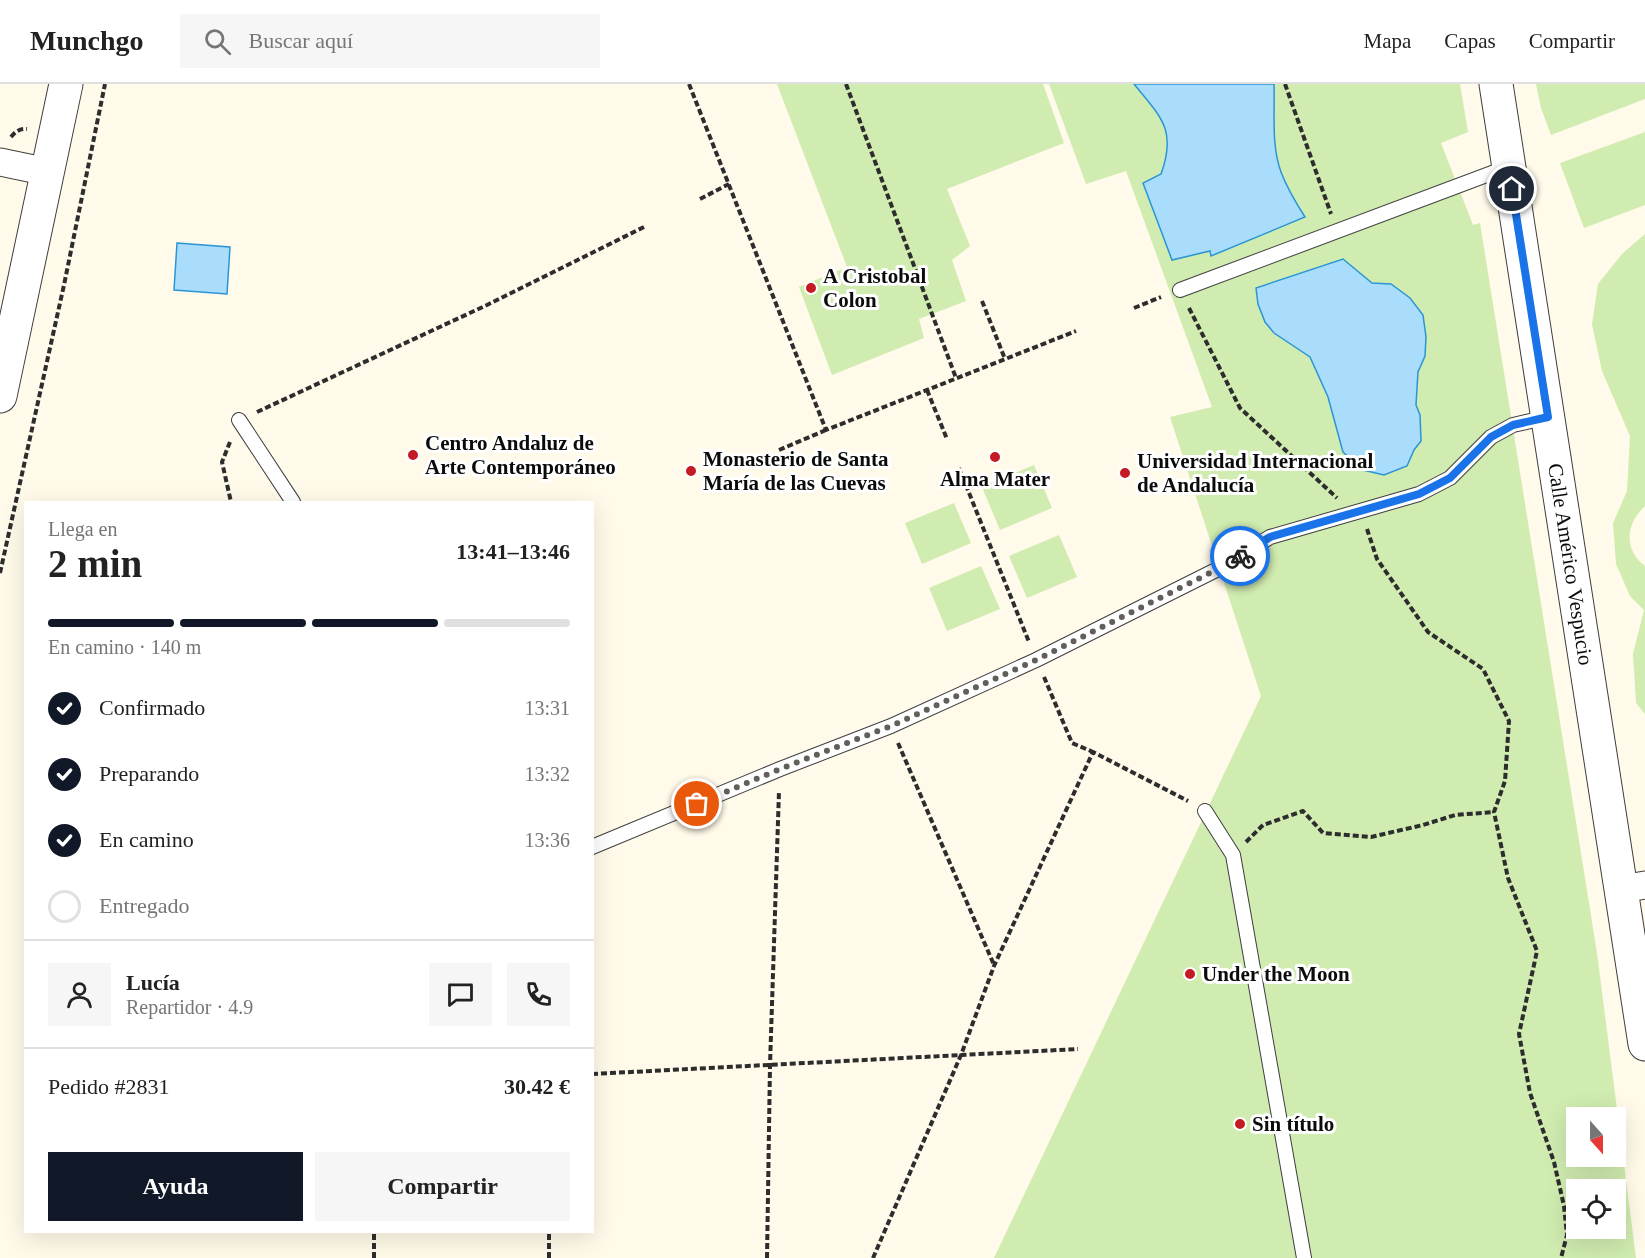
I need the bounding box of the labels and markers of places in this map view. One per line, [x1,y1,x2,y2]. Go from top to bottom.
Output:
pin [1486,163,1537,214]
place label: A Cristobal Colon [823,264,926,312]
marker: A Cristobal Colon [804,281,818,295]
place label: Centro Andaluz de Arte Contemporáneo [425,431,616,479]
place label: Monasterio de Santa María de las Cuevas [703,447,889,495]
marker: Centro Andaluz de Arte Contemporáneo [406,448,420,462]
place label: Universidad Internacional de Andalucía [1137,449,1373,497]
marker: Alma Mater [988,450,1002,464]
marker: Monasterio de Santa María de las Cuevas [684,464,698,478]
marker: Universidad Internacional de Andalucía [1118,466,1132,480]
place label: Alma Mater [940,467,1050,491]
pin [671,778,722,829]
place label: Under the Moon [1202,962,1350,986]
marker: Under the Moon [1183,967,1197,981]
place label: Sin título [1252,1112,1334,1136]
marker: Sin título [1233,1117,1247,1131]

